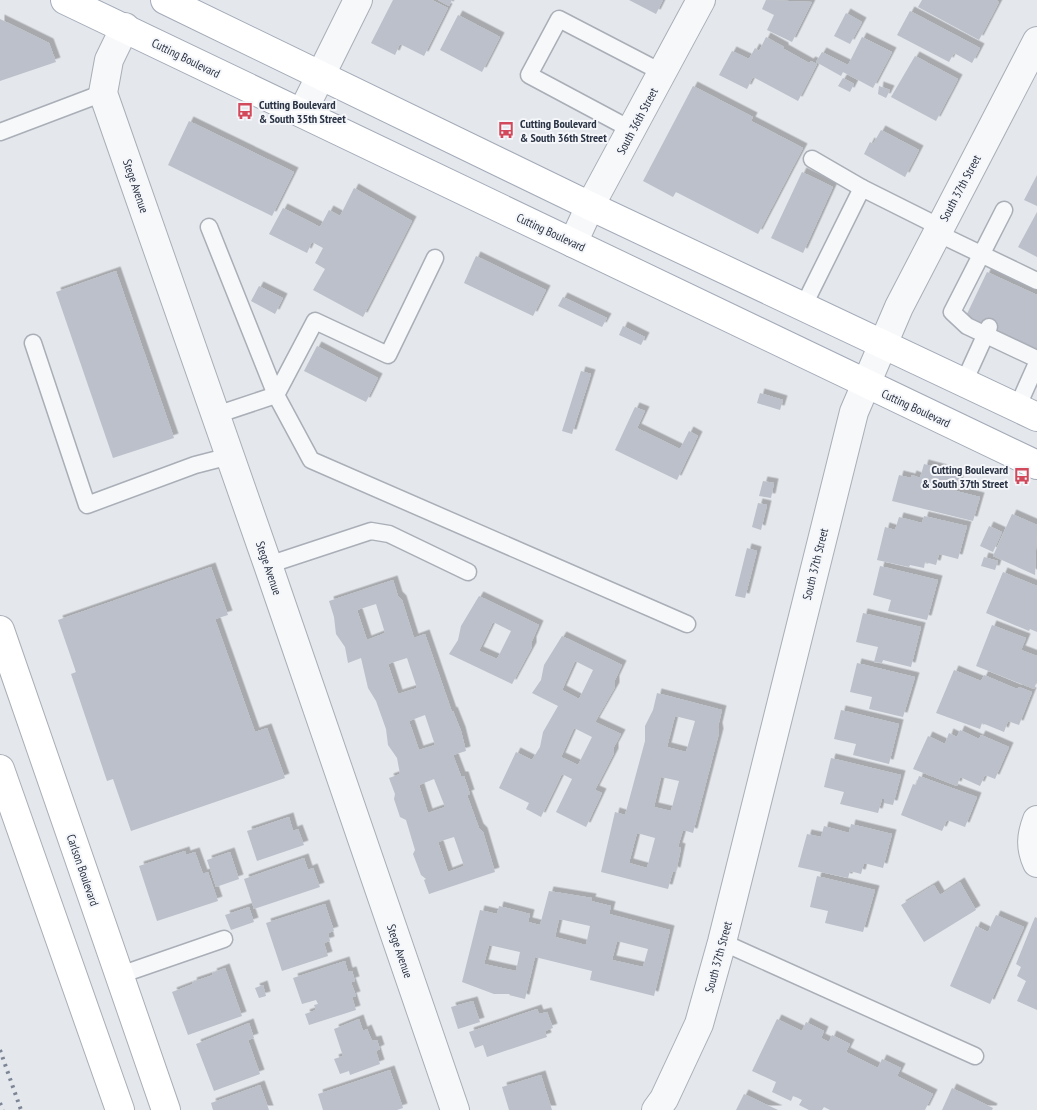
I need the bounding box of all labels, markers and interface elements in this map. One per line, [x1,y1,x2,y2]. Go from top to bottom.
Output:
street label: Cutting Boulevard [149,35,223,81]
street label: South 36th Street [613,84,661,157]
place label: Cutting Boulevard & South 35th Street [259,97,346,126]
bus stop icon: Cutting Boulevard & South 35th Street [235,101,255,121]
place label: Cutting Boulevard & South 36th Street [520,116,607,145]
bus stop icon: Cutting Boulevard & South 36th Street [496,120,516,140]
street label: South 37th Street [936,151,984,224]
street label: Stege Avenue [120,157,152,215]
street label: Cutting Boulevard [514,210,588,254]
street label: Cutting Boulevard [879,386,953,430]
place label: Cutting Boulevard & South 37th Street [922,462,1009,491]
bus stop icon: Cutting Boulevard & South 37th Street [1012,466,1032,486]
street label: South 37th Street [799,526,831,601]
street label: Stege Avenue [253,539,285,597]
street label: Carlson Boulevard [64,832,102,908]
street label: South 37th Street [701,919,735,994]
street label: Stege Avenue [384,922,416,980]

